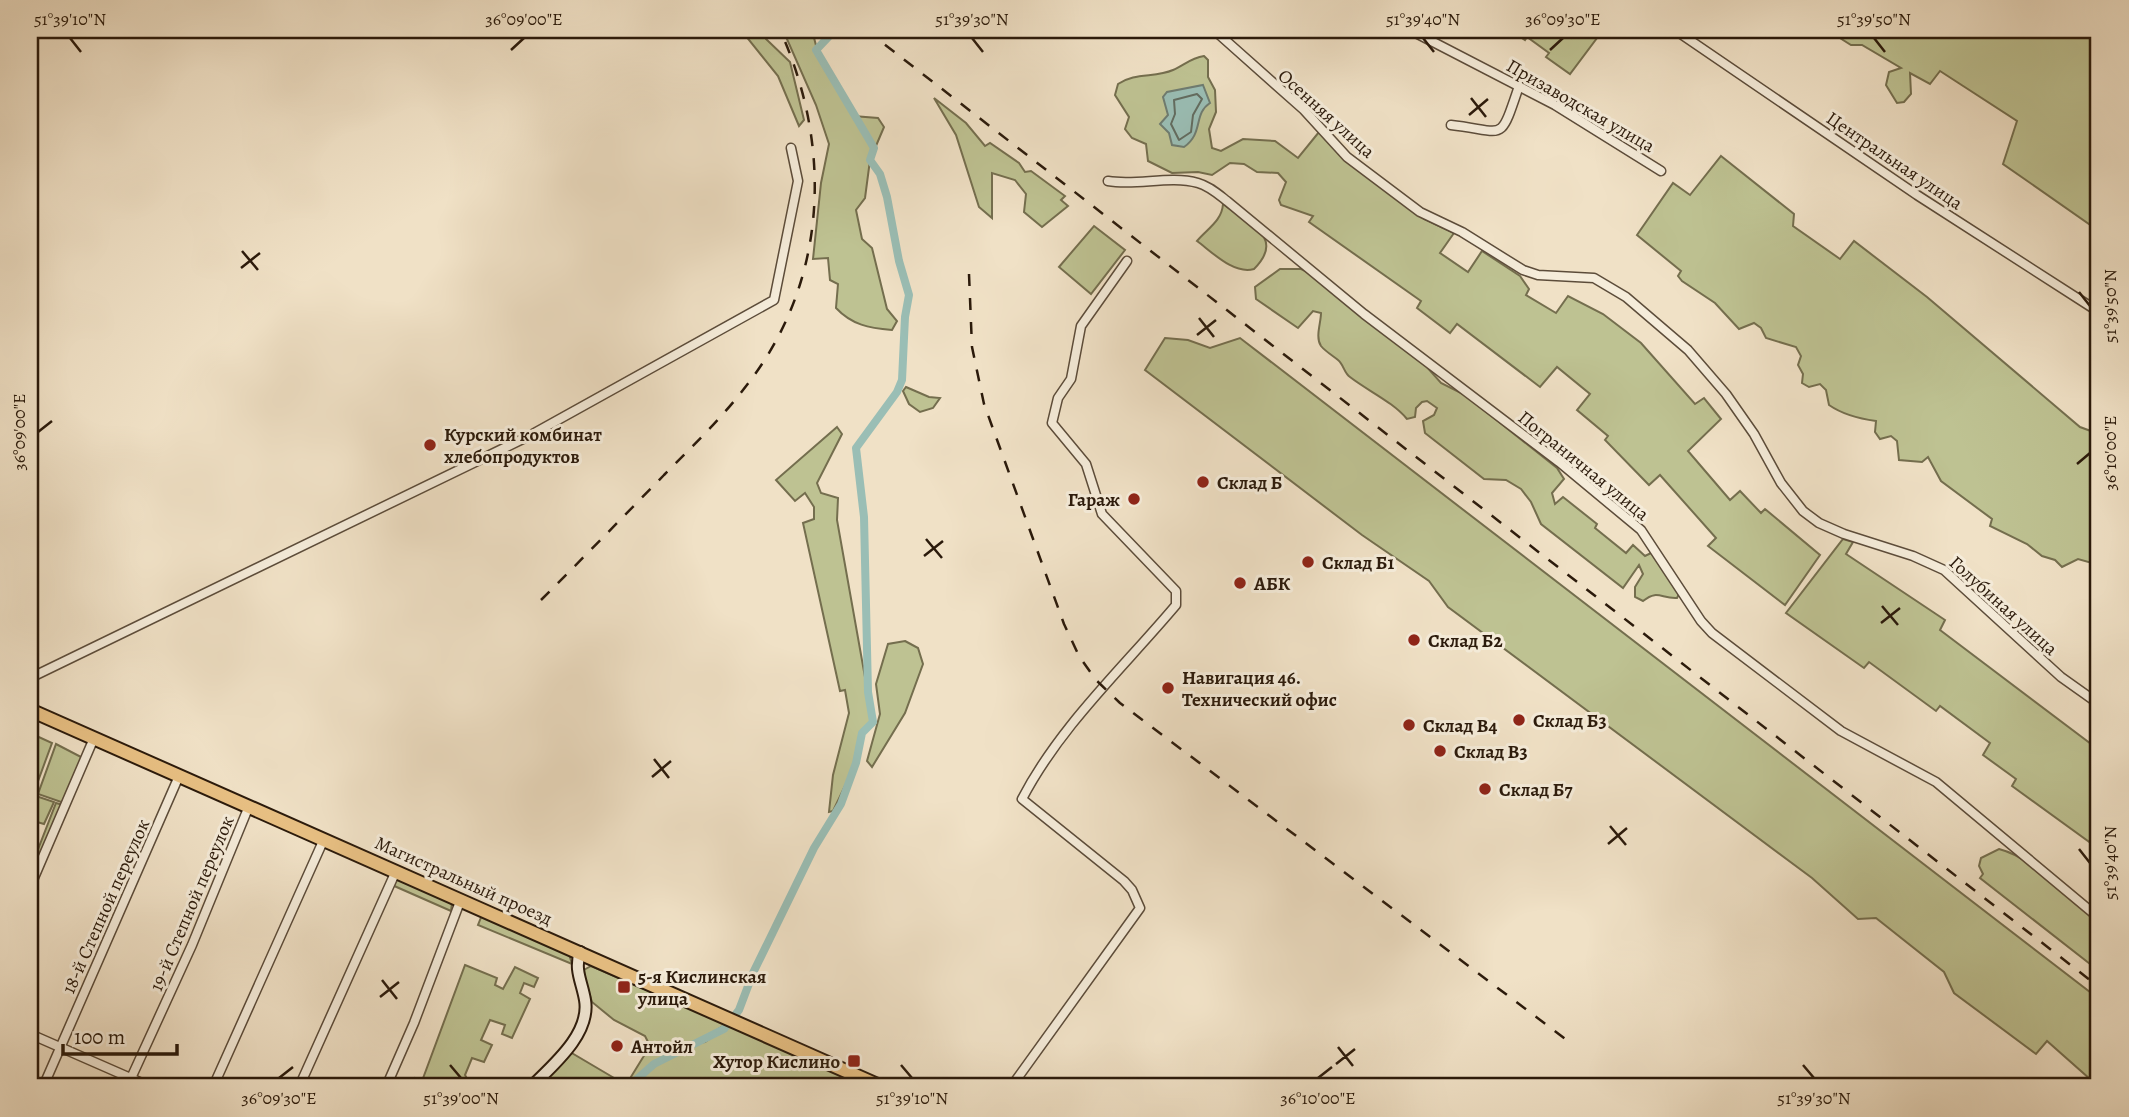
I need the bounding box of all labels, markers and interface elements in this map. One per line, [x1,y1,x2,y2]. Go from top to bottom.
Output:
text: 51°39'10"N [34,7,106,31]
text: 36°09'00"E [485,7,563,31]
text: 51°39'30"N [935,7,1009,31]
text: 51°39'40"N [1386,7,1460,31]
text: 36°09'30"E [1525,7,1601,31]
text: 51°39'50"N [1837,7,1911,31]
street label: Призаводская улица [1502,53,1660,159]
street label: Осенняя улица [1272,63,1381,165]
street label: Центральная улица [1821,105,1968,216]
text: 51°39'50"N [2098,269,2122,343]
text: 36°09'00"E [7,393,31,471]
street label: Пограничная улица [1512,405,1655,527]
text: 36°10'00"E [2098,415,2122,491]
place label: Курский комбинат хлебопродуктов [444,422,602,470]
marker: Курский комбинат хлебопродуктов [422,437,438,453]
place label: Склад Б [1217,470,1283,496]
marker: Склад Б [1195,474,1211,490]
place label: Гараж [1068,487,1120,513]
marker: Гараж [1126,491,1142,507]
place label: Склад Б1 [1322,550,1394,576]
street label: Голубиная улица [1943,550,2064,662]
marker: Склад Б1 [1300,554,1316,570]
place label: АБК [1253,571,1291,597]
marker: АБК [1232,575,1248,591]
place label: Склад Б2 [1428,628,1503,654]
marker: Склад Б2 [1406,632,1422,648]
place label: Навигация 46. Технический офис [1182,665,1337,713]
marker: Навигация 46. Технический офис [1160,680,1176,696]
place label: Склад Б3 [1533,708,1607,734]
marker: Склад Б3 [1511,712,1527,728]
place label: Склад В4 [1423,713,1497,739]
marker: Склад В4 [1401,717,1417,733]
place label: Склад В3 [1454,739,1528,765]
marker: Склад В3 [1432,743,1448,759]
place label: Склад Б7 [1499,777,1573,803]
marker: Склад Б7 [1477,781,1493,797]
street label: 19-й Степной переулок [143,812,241,995]
street label: 18-й Степной переулок [56,815,156,998]
text: 51°39'40"N [2098,826,2122,900]
street label: Магистральный проезд [371,830,557,932]
place label: 5-я Кислинская улица [637,964,766,1012]
marker: 5-я Кислинская улица [616,979,632,995]
scale bar [63,1012,177,1056]
text: 100 m [74,1023,125,1051]
place label: Антойл [630,1034,693,1060]
marker: Антойл [609,1038,625,1054]
place label: Хутор Кислино [713,1049,840,1075]
marker: Хутор Кислино [846,1053,862,1069]
text: 36°09'30"E [241,1086,317,1110]
text: 51°39'00"N [423,1086,499,1110]
text: 51°39'10"N [876,1086,948,1110]
text: 36°10'00"E [1280,1086,1356,1110]
text: 51°39'30"N [1777,1086,1851,1110]

